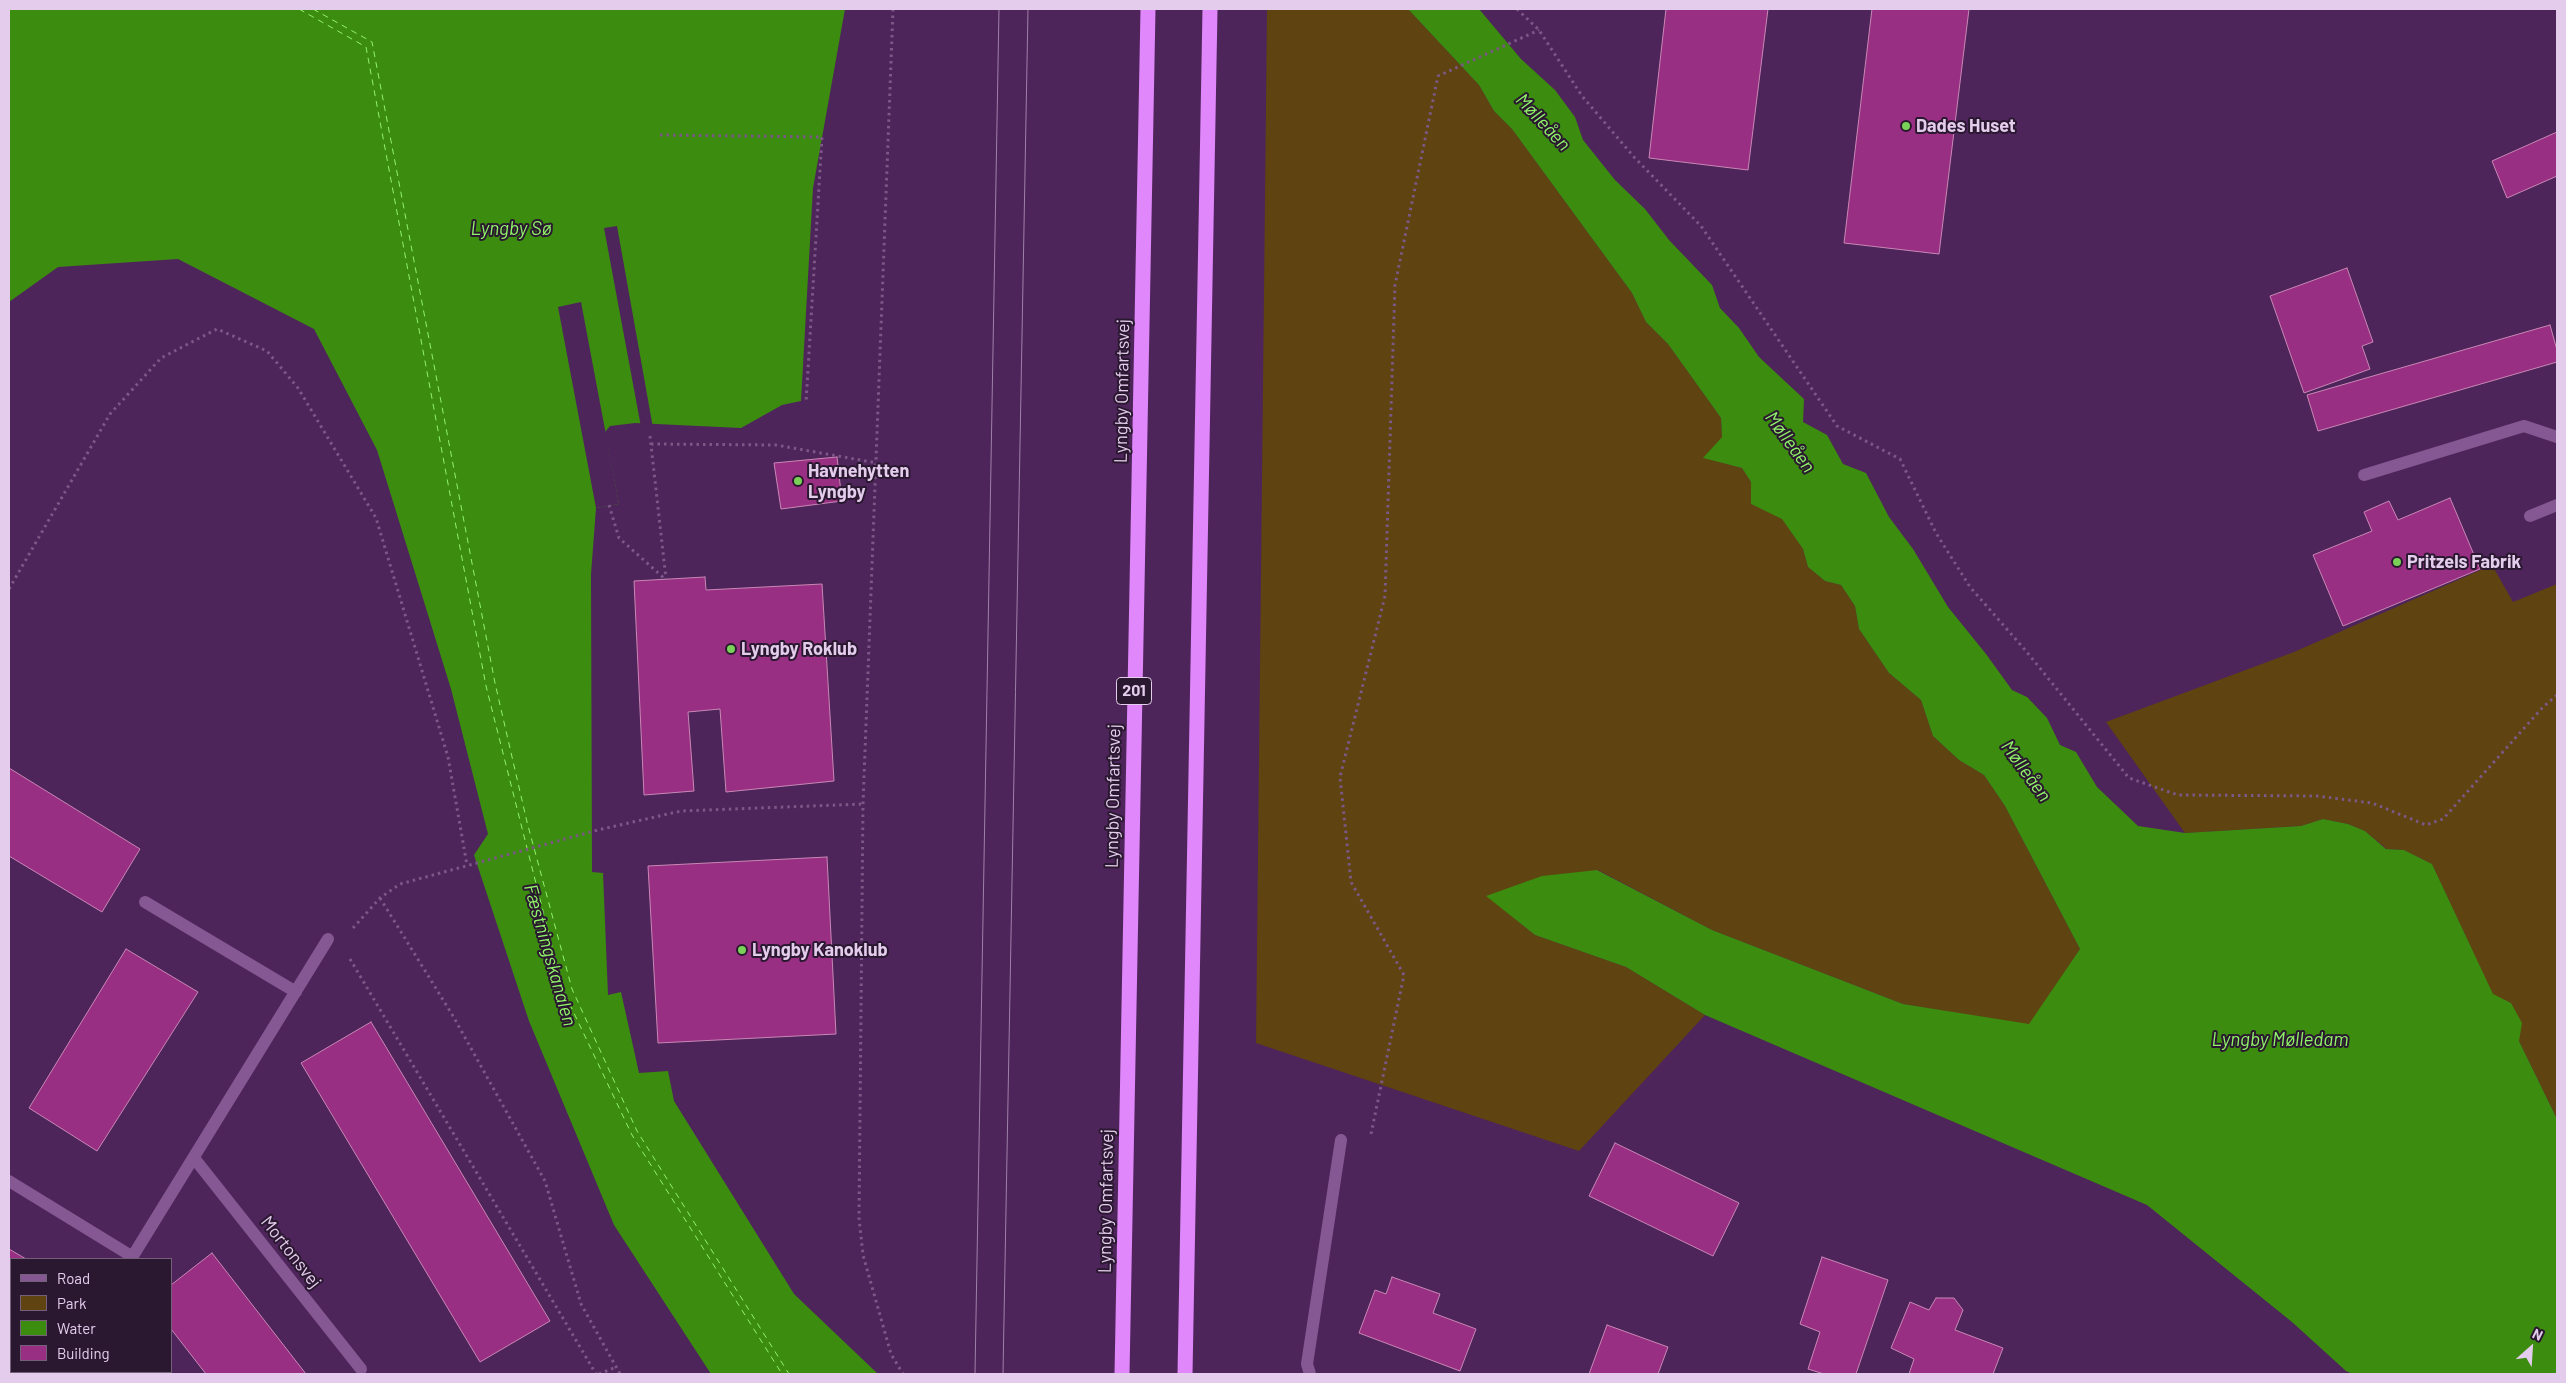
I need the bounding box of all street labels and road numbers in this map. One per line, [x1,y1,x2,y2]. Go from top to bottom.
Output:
street label: Lyngby Omfartsvej [1110,319,1134,463]
road number: 201 [1116,678,1152,704]
street label: Lyngby Omfartsvej [1101,724,1125,868]
street label: Lyngby Omfartsvej [1094,1129,1118,1273]
street label: Mortonsvej [256,1212,326,1292]

